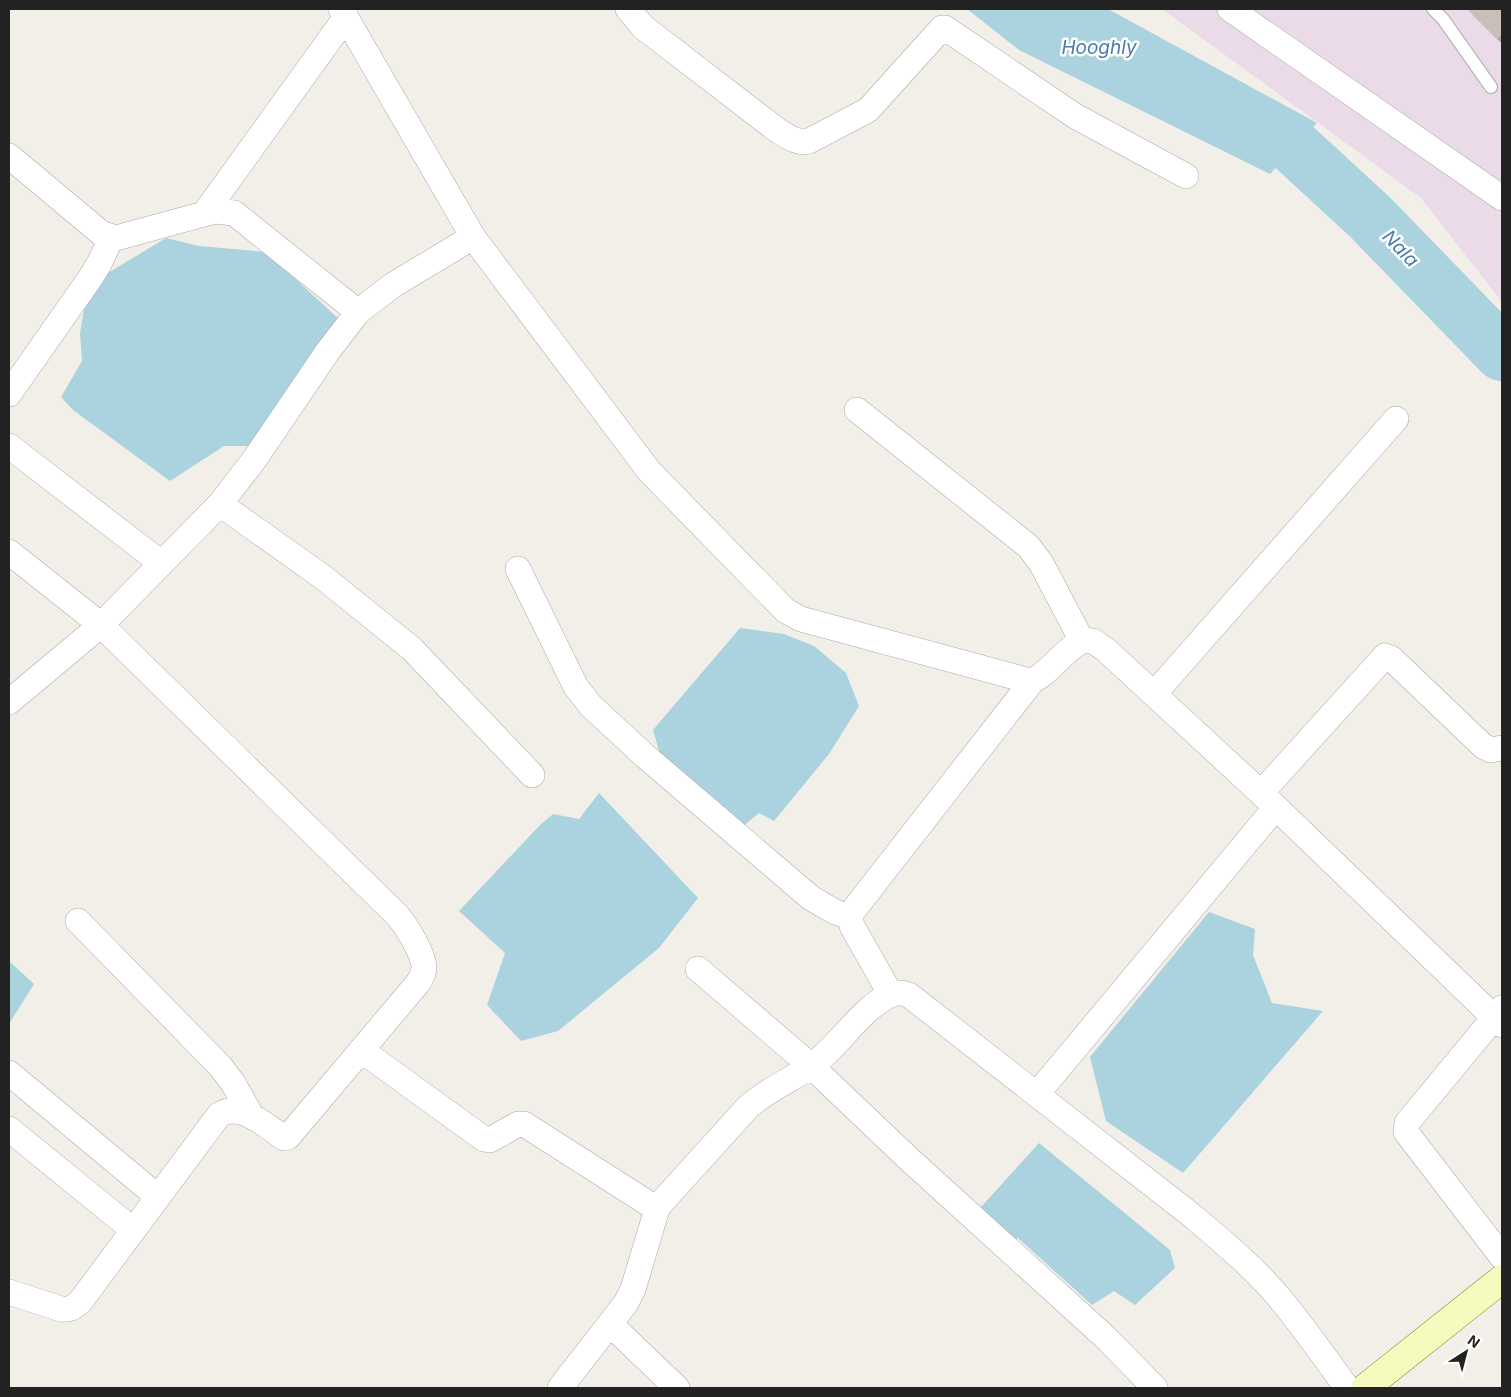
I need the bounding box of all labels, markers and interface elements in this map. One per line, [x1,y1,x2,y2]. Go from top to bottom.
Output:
water label: Hooghly [1061,36,1138,59]
water label: Nala [1378,225,1424,272]
north arrow [1441,1327,1491,1377]
text: N [1465,1331,1483,1351]

